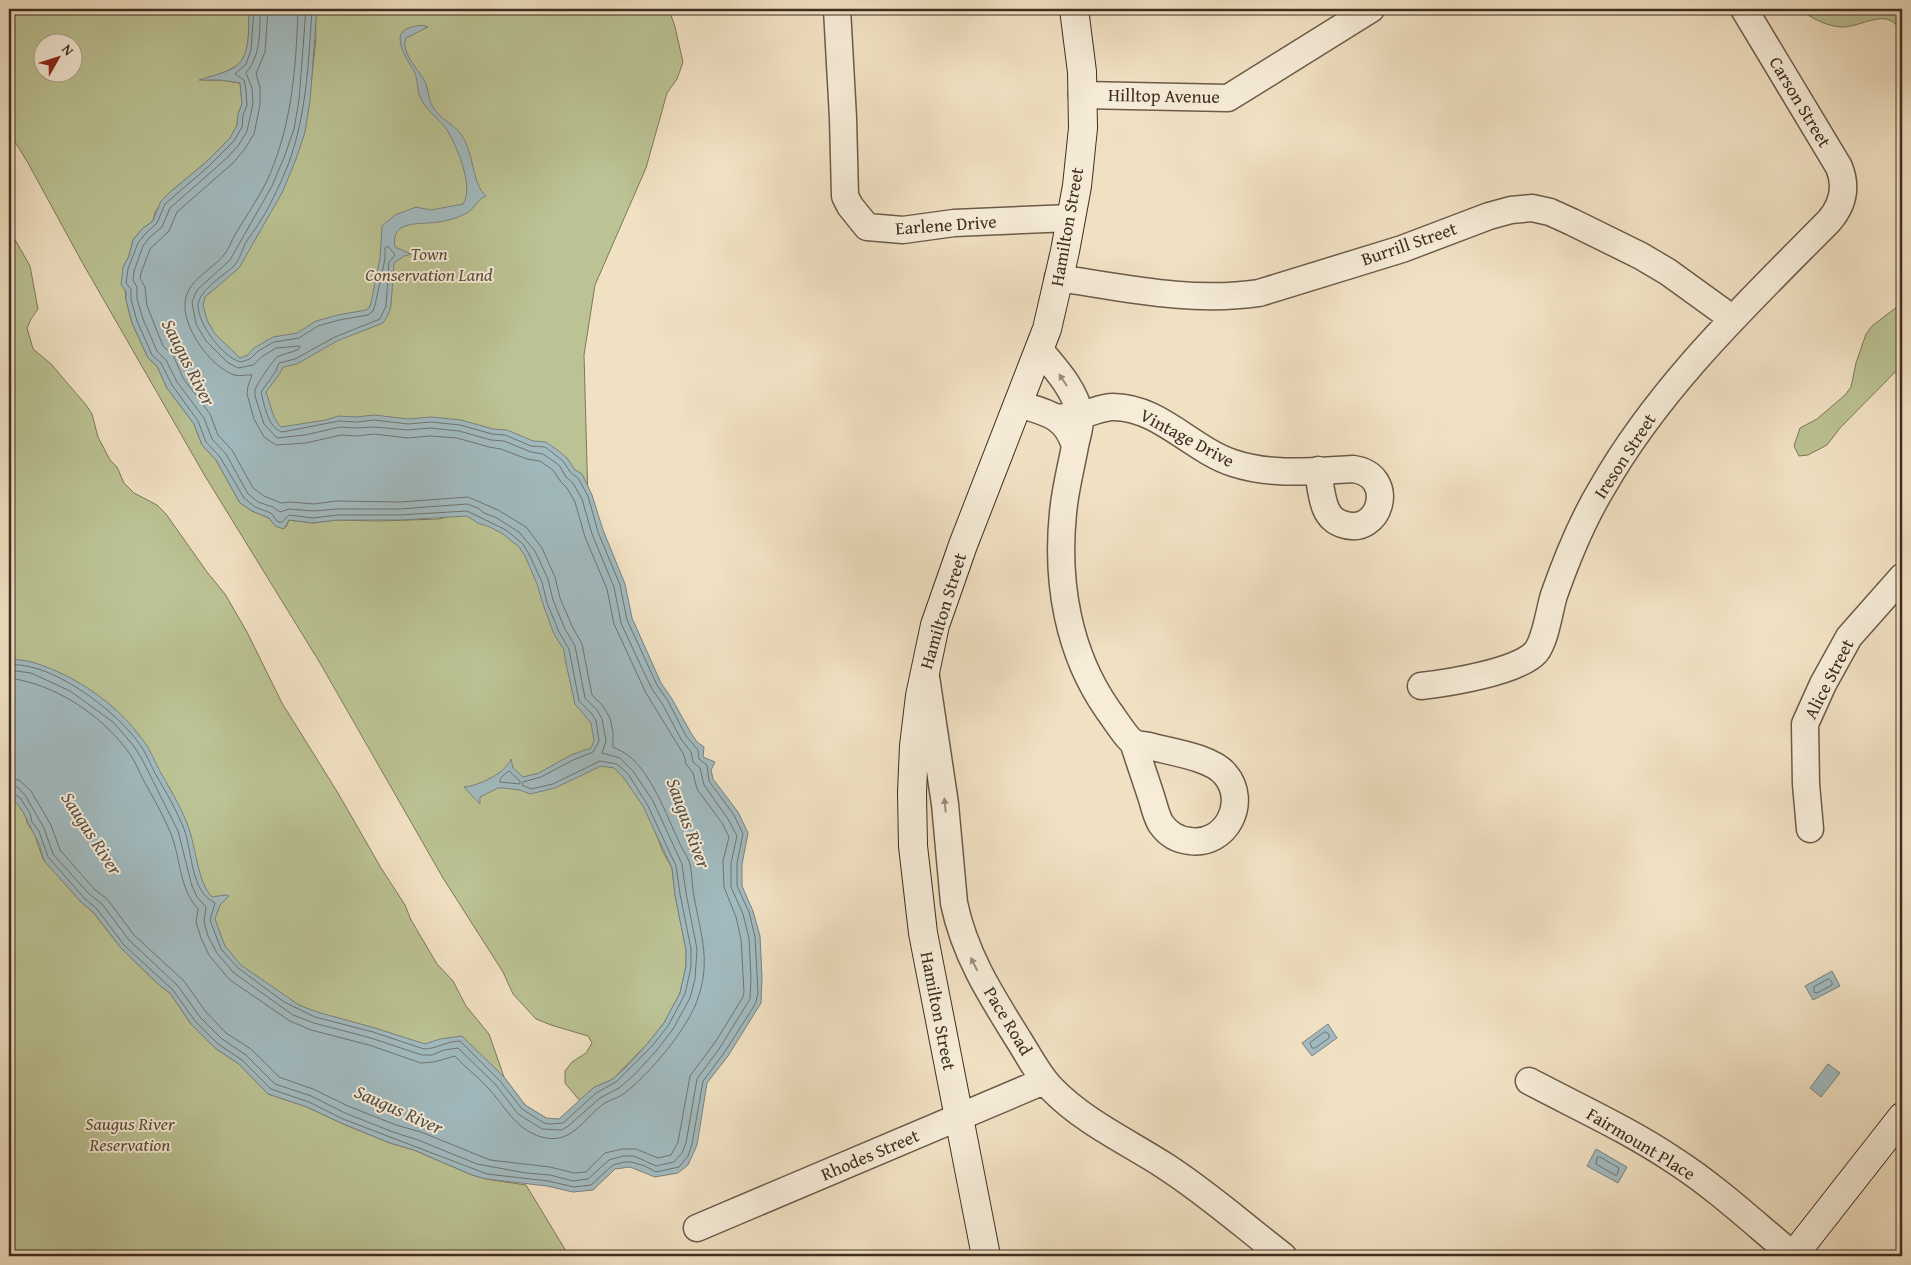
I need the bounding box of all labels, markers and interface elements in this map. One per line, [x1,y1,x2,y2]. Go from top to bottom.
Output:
north arrow [32,32,82,82]
text: N [57,40,79,60]
street label: Carson Street [1763,51,1839,153]
street label: Hilltop Avenue [1108,81,1220,110]
street label: Hamilton Street [1043,165,1090,289]
street label: Earlene Drive [894,207,998,242]
street label: Burrill Street [1357,214,1461,272]
park label: Town Conservation Land [365,240,493,288]
water label: Saugus River [155,314,223,411]
one-way arrow [1058,373,1068,386]
street label: Vintage Drive [1135,401,1239,474]
street label: Ireson Street [1587,407,1663,504]
street label: Hamilton Street [912,549,973,672]
street label: Alice Street [1797,633,1861,724]
water label: Saugus River [660,774,719,873]
water label: Saugus River [55,786,130,881]
one-way arrow [941,797,949,813]
street label: Hamilton Street [914,949,963,1073]
one-way arrow [970,957,978,971]
street label: Pace Road [977,981,1040,1061]
water label: Saugus River [350,1077,449,1141]
street label: Fairmount Place [1582,1100,1701,1187]
park label: Saugus River Reservation [85,1110,176,1158]
street label: Rhodes Street [816,1121,924,1187]

